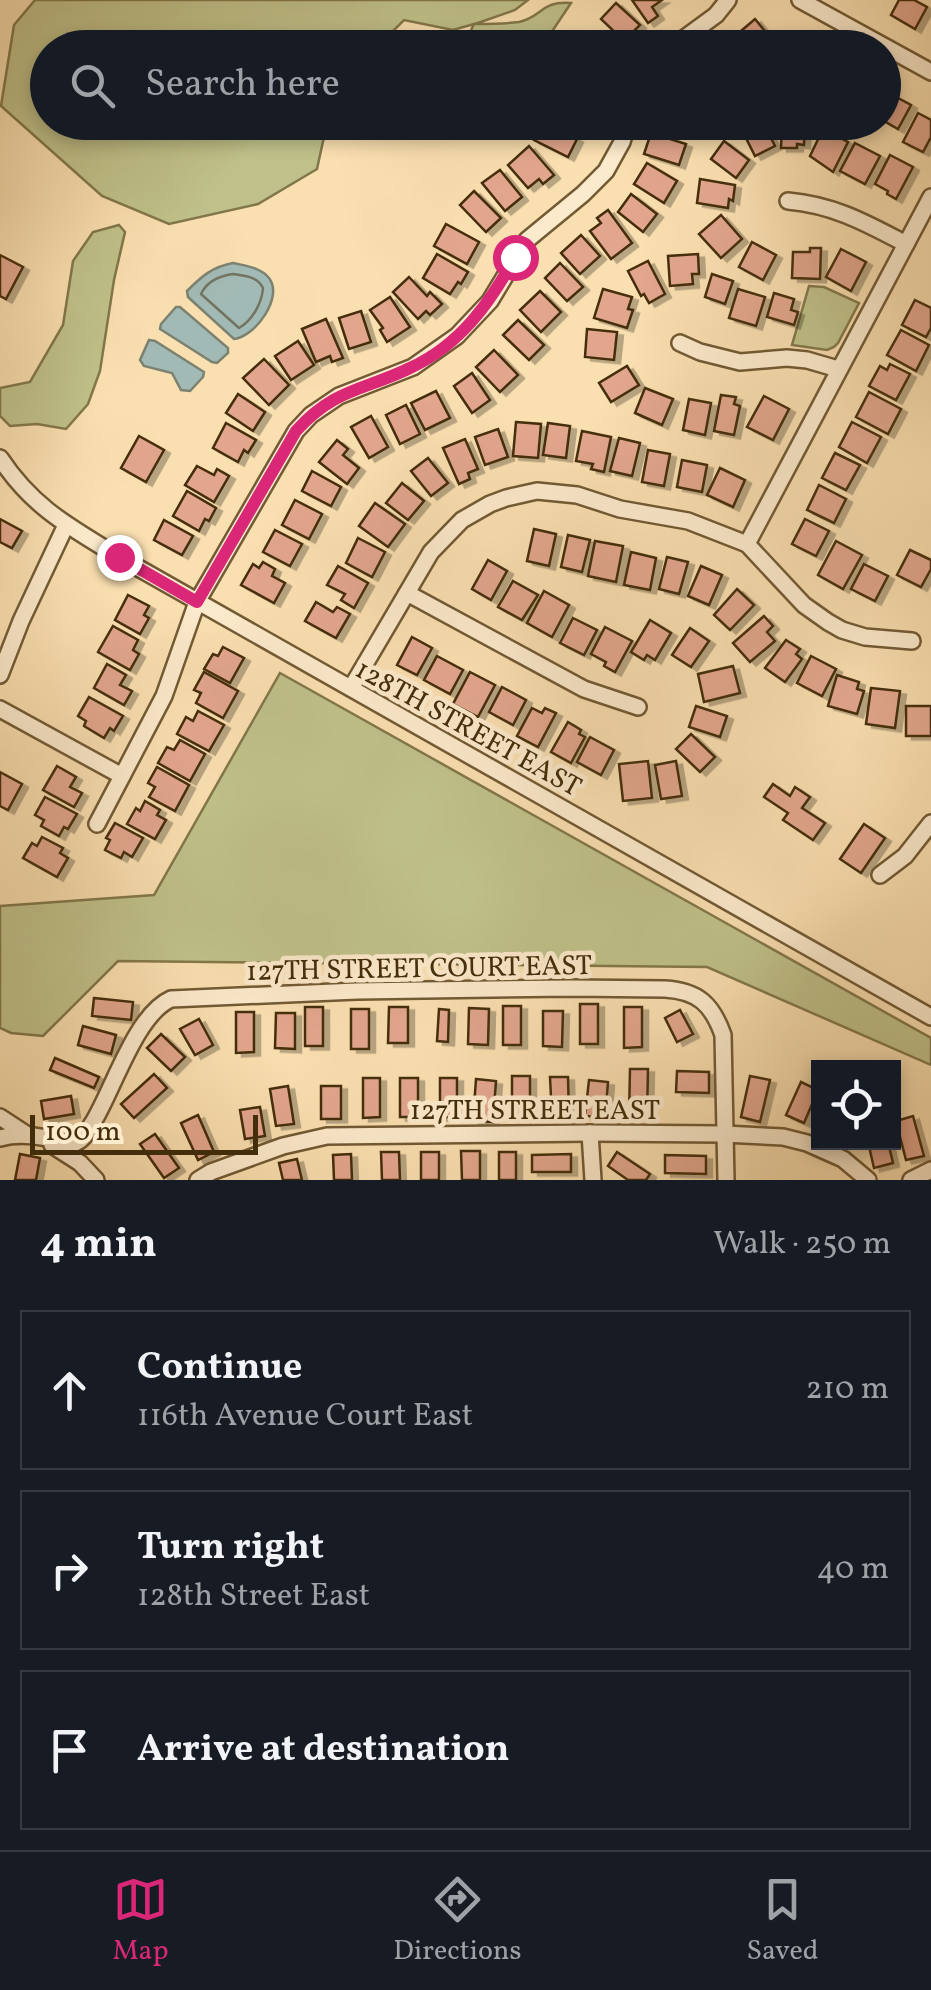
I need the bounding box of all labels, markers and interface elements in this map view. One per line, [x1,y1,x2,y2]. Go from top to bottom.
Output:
search box [30,30,901,140]
icon: search [65,58,120,113]
text: Search here [145,59,340,112]
route start [493,235,539,281]
route end [97,535,143,581]
street label: 128TH STREET EAST [348,651,588,808]
street label: 127TH STREET COURT EAST [246,947,592,992]
map controls [811,1060,901,1150]
button: locate [811,1060,901,1150]
street label: 127TH STREET EAST [410,1092,660,1131]
scale bar [30,1110,258,1154]
text: 100 m [45,1113,120,1152]
text: 4 min [40,1216,157,1275]
text: Walk · 250 m [713,1223,891,1267]
text: Continue [137,1342,302,1395]
icon: ahead [42,1363,97,1418]
text: 210 m [805,1368,889,1412]
text: 116th Avenue Court East [137,1395,473,1439]
text: Turn right [137,1522,324,1575]
icon: right [42,1543,97,1598]
text: 40 m [817,1548,889,1592]
text: 128th Street East [137,1575,370,1619]
icon: arrive [42,1723,97,1778]
text: Arrive at destination [137,1724,510,1777]
tab: Map [112,1872,168,1971]
tab: Directions [393,1872,522,1971]
tab: Saved [746,1872,819,1971]

